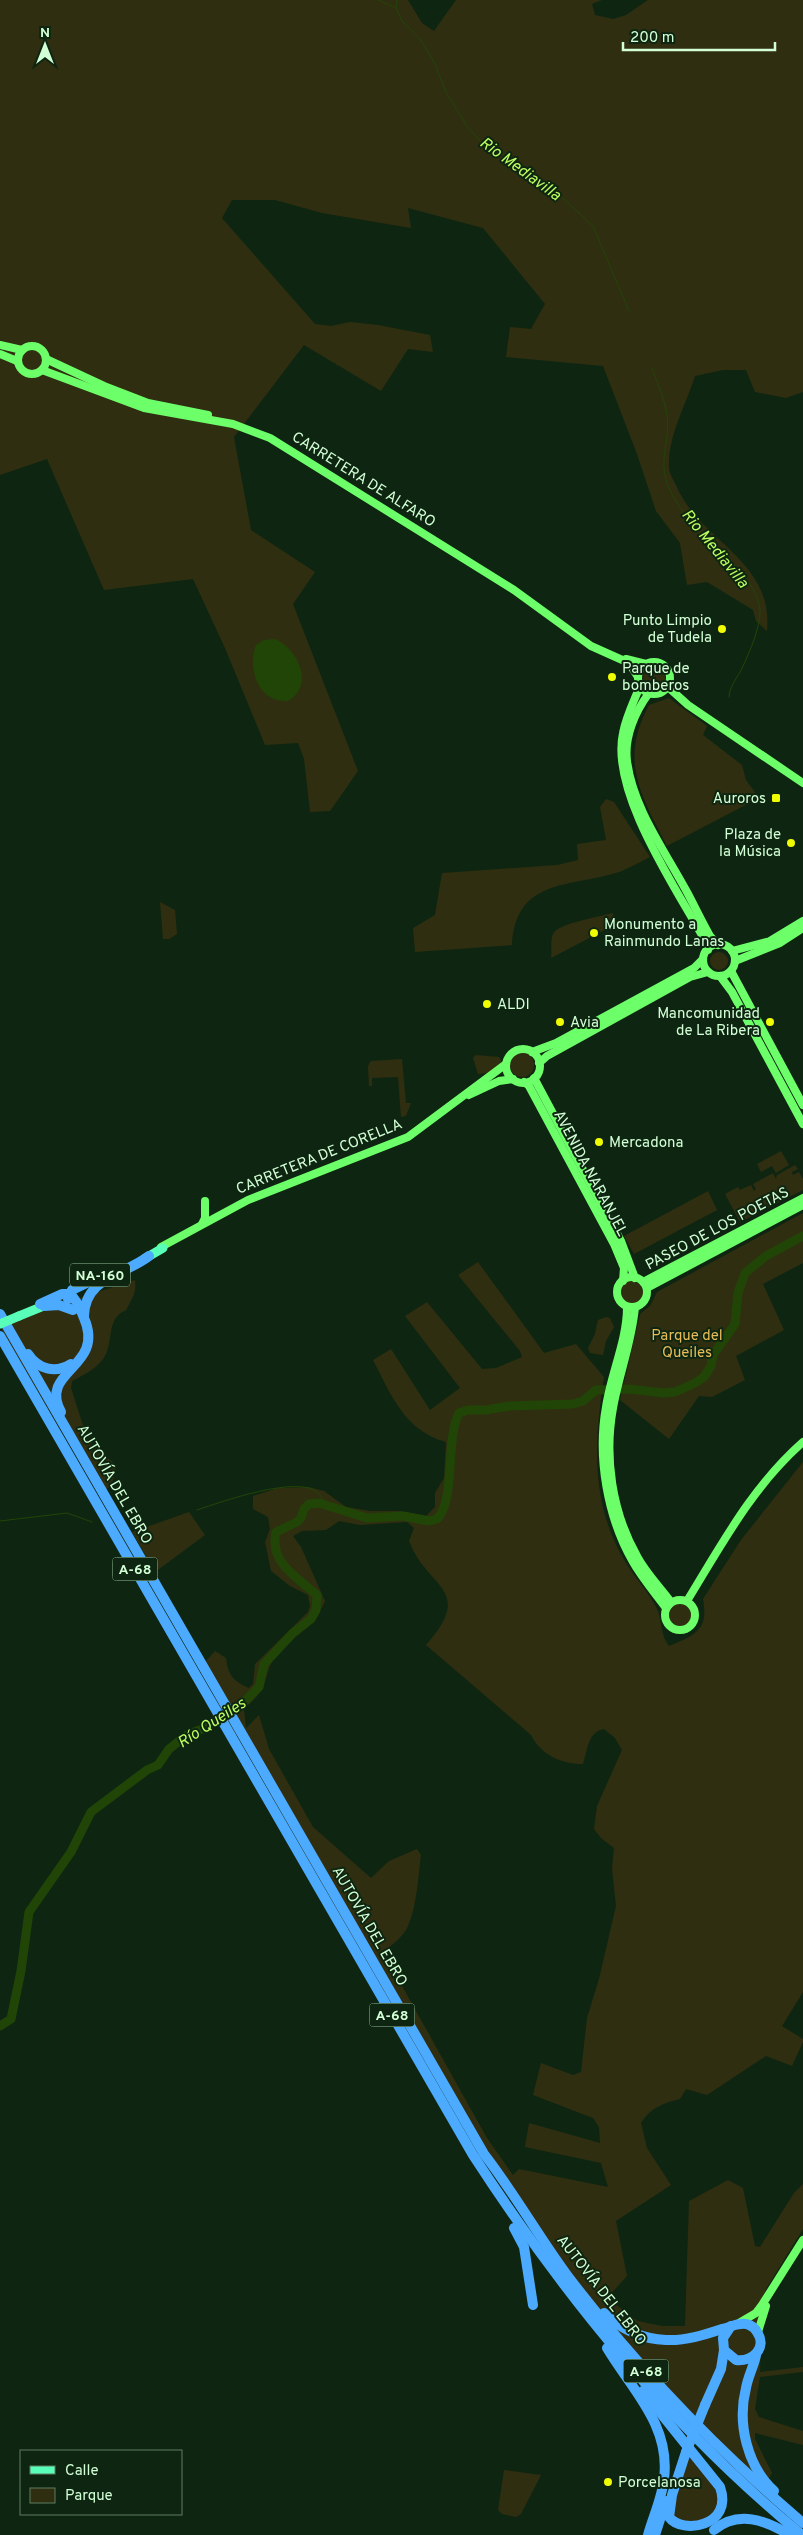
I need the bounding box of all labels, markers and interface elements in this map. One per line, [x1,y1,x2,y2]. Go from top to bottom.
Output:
north arrow [20,20,70,70]
scale bar [623,20,776,52]
text: N [40,25,50,42]
text: 200 m [630,29,675,48]
water label: Rio Mediavilla [475,133,565,206]
street label: CARRETERA DE ALFARO [288,428,439,532]
water label: Rio Mediavilla [677,506,753,593]
place label: Punto Limpio de Tudela [623,612,712,648]
marker: Punto Limpio de Tudela [716,623,728,635]
place label: Parque de bomberos [622,660,690,696]
marker: Parque de bomberos [606,671,618,683]
place label: Auroros [713,790,766,809]
marker: Auroros [770,792,782,804]
place label: Plaza de la Música [719,826,781,862]
marker: Plaza de la Música [785,837,797,849]
place label: Monumento a Rainmundo Lanas [604,916,724,952]
marker: Monumento a Rainmundo Lanas [588,927,600,939]
place label: ALDI [497,996,530,1015]
marker: ALDI [481,998,493,1010]
place label: Mancomunidad de La Ribera [657,1005,760,1041]
place label: Avia [570,1014,599,1033]
marker: Avia [554,1016,566,1028]
marker: Mancomunidad de La Ribera [764,1016,776,1028]
street label: AVENIDA NARANJEL [548,1107,631,1240]
street label: CARRETERA DE CORELLA [234,1115,405,1199]
place label: Mercadona [609,1134,683,1153]
marker: Mercadona [593,1136,605,1148]
street label: PASEO DE LOS POETAS [643,1183,793,1275]
road number: NA-160 [70,1264,130,1286]
park label: Parque del Queiles [651,1327,723,1363]
street label: AUTOVÍA DEL EBRO [72,1421,157,1548]
road number: A-68 [112,1558,158,1580]
water label: Río Queiles [174,1694,251,1753]
street label: AUTOVÍA DEL EBRO [327,1863,412,1990]
road number: A-68 [370,2004,414,2026]
street label: AUTOVÍA DEL EBRO [552,2231,651,2350]
road number: A-68 [624,2360,668,2382]
legend [20,2450,182,2515]
text: Calle [65,2462,99,2481]
place label: Porcelanosa [618,2474,701,2493]
marker: Porcelanosa [602,2476,614,2488]
text: Parque [65,2487,113,2506]

